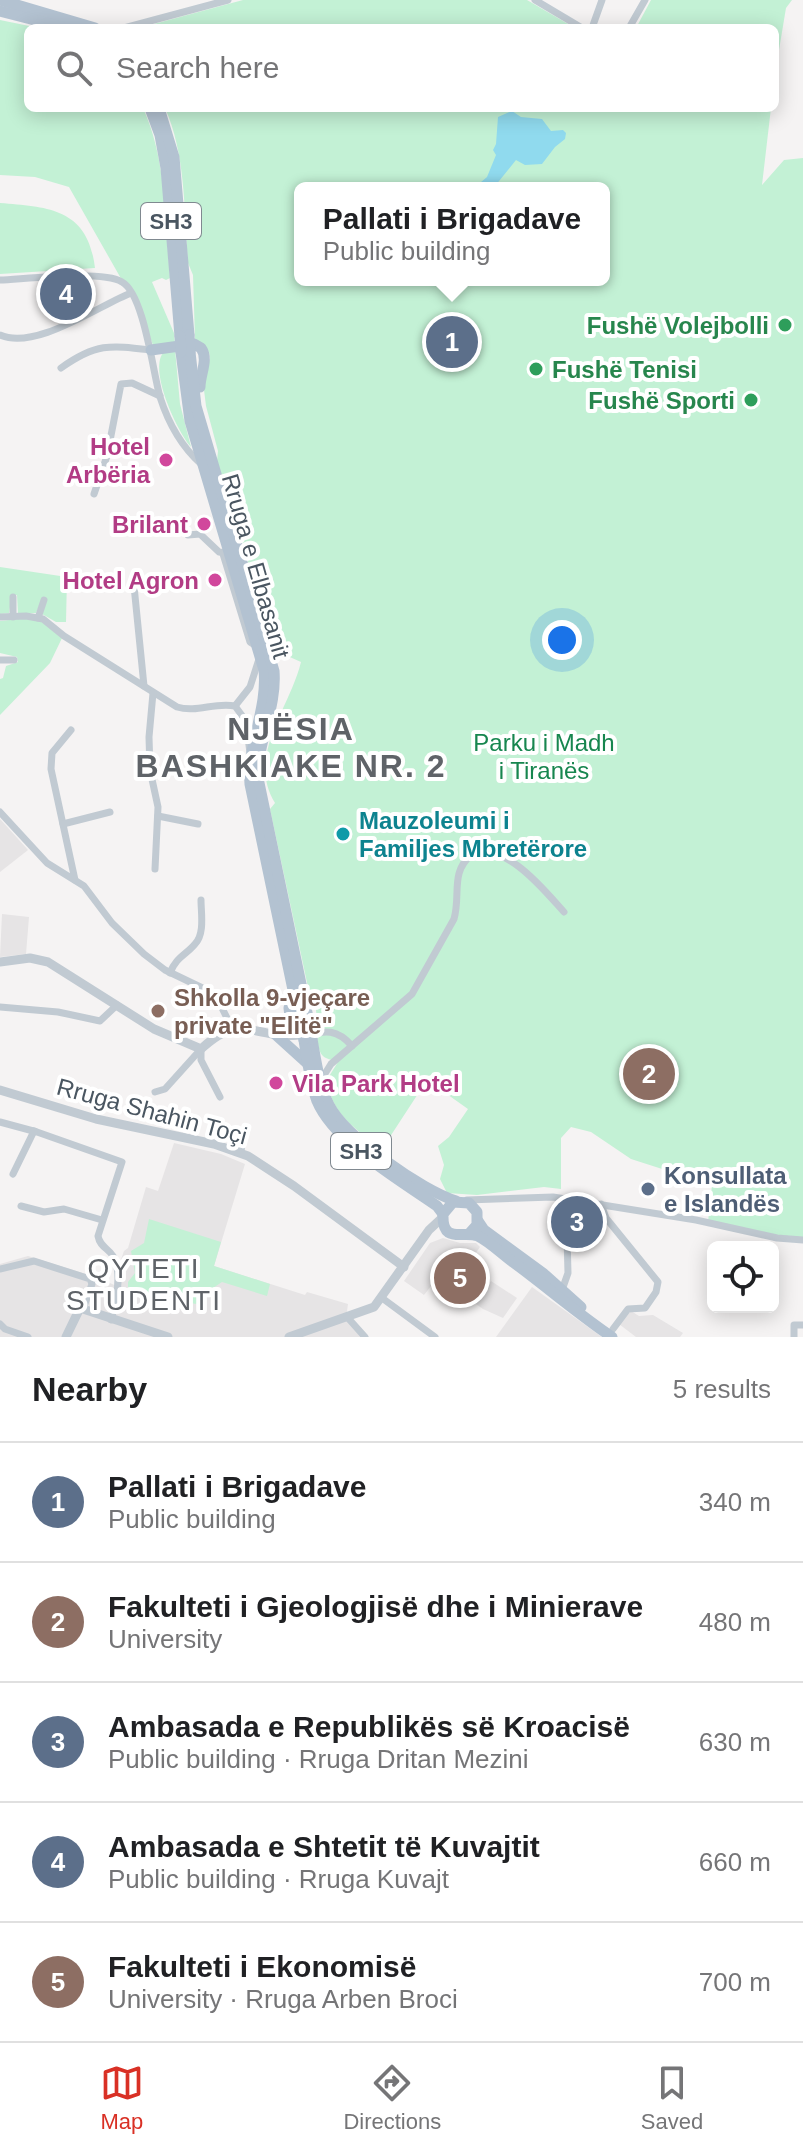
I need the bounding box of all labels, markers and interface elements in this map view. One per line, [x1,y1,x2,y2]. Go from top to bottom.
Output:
search box [24,24,779,112]
icon: search [52,46,96,90]
text: Search here [116,51,279,84]
popup [294,182,610,286]
text: Pallati i Brigadave [323,202,581,235]
road number: SH3 [141,203,201,239]
text: Public building [323,236,490,266]
pin: 4 [40,264,92,324]
pin: 1 [426,312,478,372]
place label: Fushë Volejbolli [587,312,769,339]
marker: Fushë Volejbolli [776,316,794,334]
place label: Fushë Tenisi [552,356,697,383]
marker: Fushë Tenisi [527,360,545,378]
place label: Fushë Sporti [588,387,735,414]
marker: Fushë Sporti [742,391,760,409]
place label: Hotel Arbëria [66,433,151,488]
marker: Hotel Arbëria [157,451,175,469]
street label: Rruga e Elbasanit [217,471,295,662]
place label: Brilant [112,511,188,538]
marker: Brilant [195,515,213,533]
place label: Hotel Agron [63,567,199,594]
marker: Hotel Agron [206,571,224,589]
your location [542,620,582,660]
district label: NJËSIA BASHKIAKE NR. 2 [136,711,446,784]
park label: Parku i Madh i Tiranës [473,729,615,784]
place label: Mauzoleumi i Familjes Mbretërore [359,807,587,862]
marker: Mauzoleumi i Familjes Mbretërore [334,825,352,843]
place label: Shkolla 9-vjeçare private "Elitë" [174,984,370,1039]
marker: Shkolla 9-vjeçare private "Elitë" [149,1002,167,1020]
pin: 2 [623,1044,675,1104]
place label: Vila Park Hotel [292,1070,460,1097]
street label: Rruga Shahin Toçi [54,1073,250,1149]
marker: Vila Park Hotel [267,1074,285,1092]
road number: SH3 [331,1133,391,1169]
place label: Konsullata e Islandës [664,1162,787,1217]
marker: Konsullata e Islandës [639,1180,657,1198]
pin: 3 [551,1192,603,1252]
map controls [707,1241,779,1313]
button: locate [707,1241,779,1313]
pin: 5 [434,1248,486,1308]
district label: QYTETI STUDENTI [66,1253,222,1316]
text: Nearby [32,1370,147,1408]
text: 5 results [673,1374,771,1404]
text: Pallati i Brigadave [108,1470,366,1503]
text: 1 [51,1487,65,1517]
text: 340 m [699,1487,771,1517]
text: Public building [108,1504,276,1534]
text: Fakulteti i Gjeologjisë dhe i Minierave [108,1590,643,1623]
text: 2 [51,1607,65,1637]
text: 480 m [699,1607,771,1637]
text: University [108,1624,222,1654]
text: Ambasada e Republikës së Kroacisë [108,1710,630,1743]
text: 3 [51,1727,65,1757]
text: 630 m [699,1727,771,1757]
text: Public building · Rruga Dritan Mezini [108,1744,529,1774]
text: Ambasada e Shtetit të Kuvajtit [108,1830,540,1863]
text: 4 [51,1847,65,1877]
text: 660 m [699,1847,771,1877]
text: Public building · Rruga Kuvajt [108,1864,449,1894]
text: Fakulteti i Ekonomisë [108,1950,416,1983]
text: 5 [51,1967,65,1997]
text: 700 m [699,1967,771,1997]
text: University · Rruga Arben Broci [108,1984,458,2014]
tab: Map [100,2061,144,2135]
tab: Directions [343,2061,441,2135]
tab: Saved [641,2061,703,2135]

